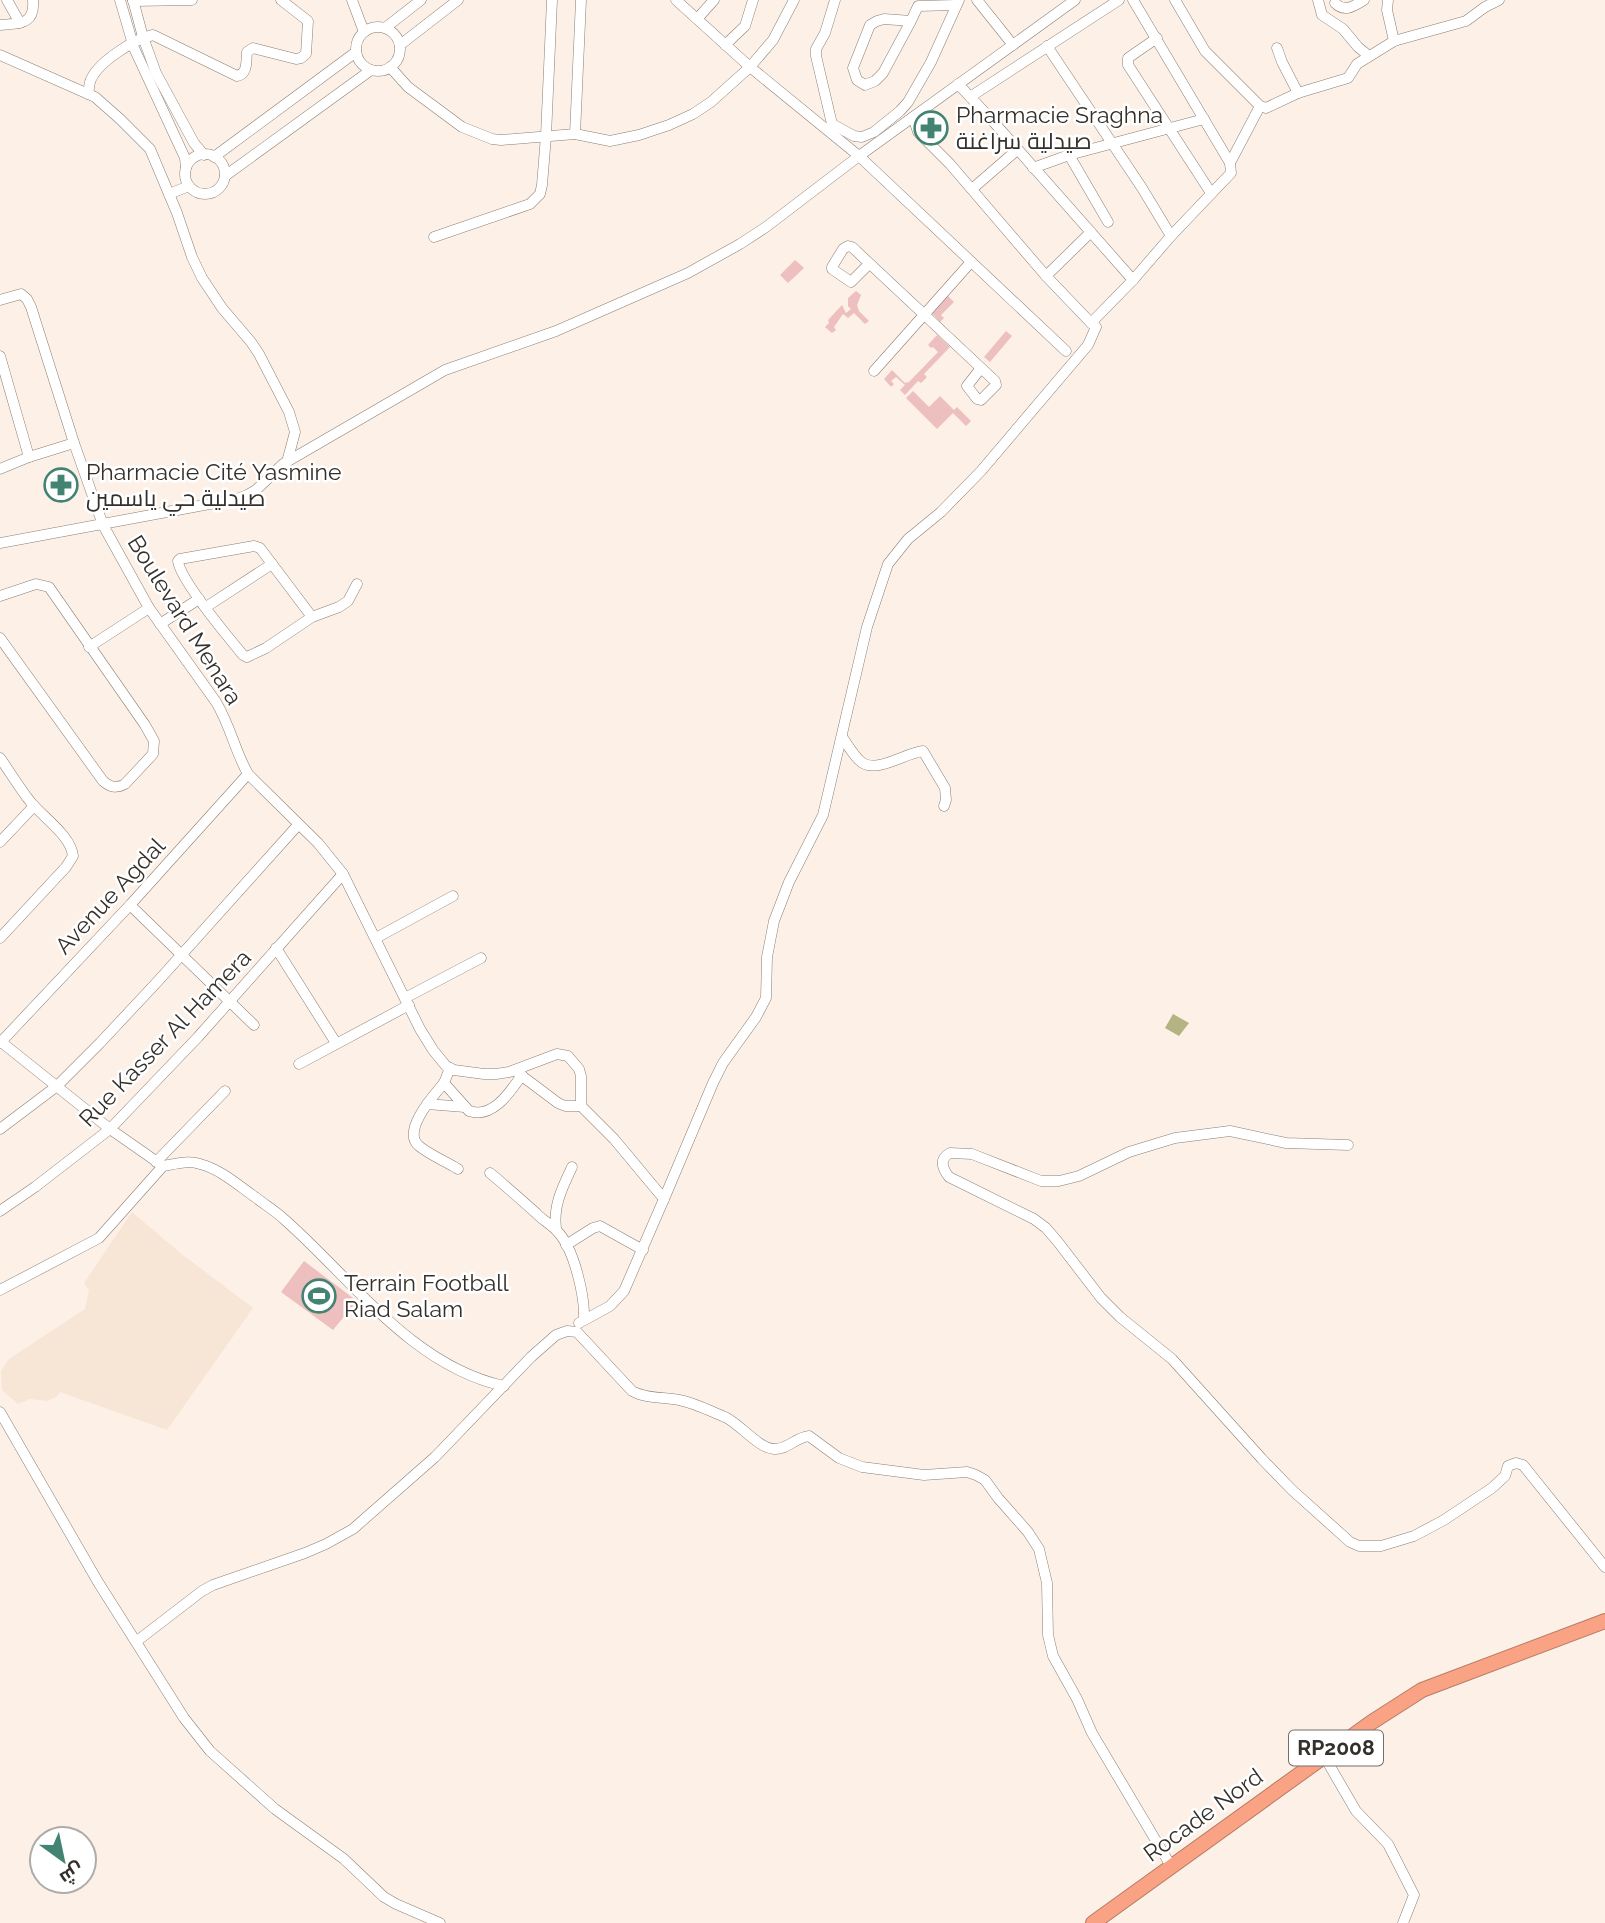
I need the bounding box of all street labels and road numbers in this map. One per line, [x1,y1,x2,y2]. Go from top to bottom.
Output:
street label: Boulevard Menara [122,530,248,709]
street label: Avenue Agdal [49,832,171,959]
street label: Rue Kasser Al Hamera [73,944,256,1132]
road number: RP2008 [1289,1730,1383,1766]
street label: Rocade Nord [1138,1762,1267,1867]

